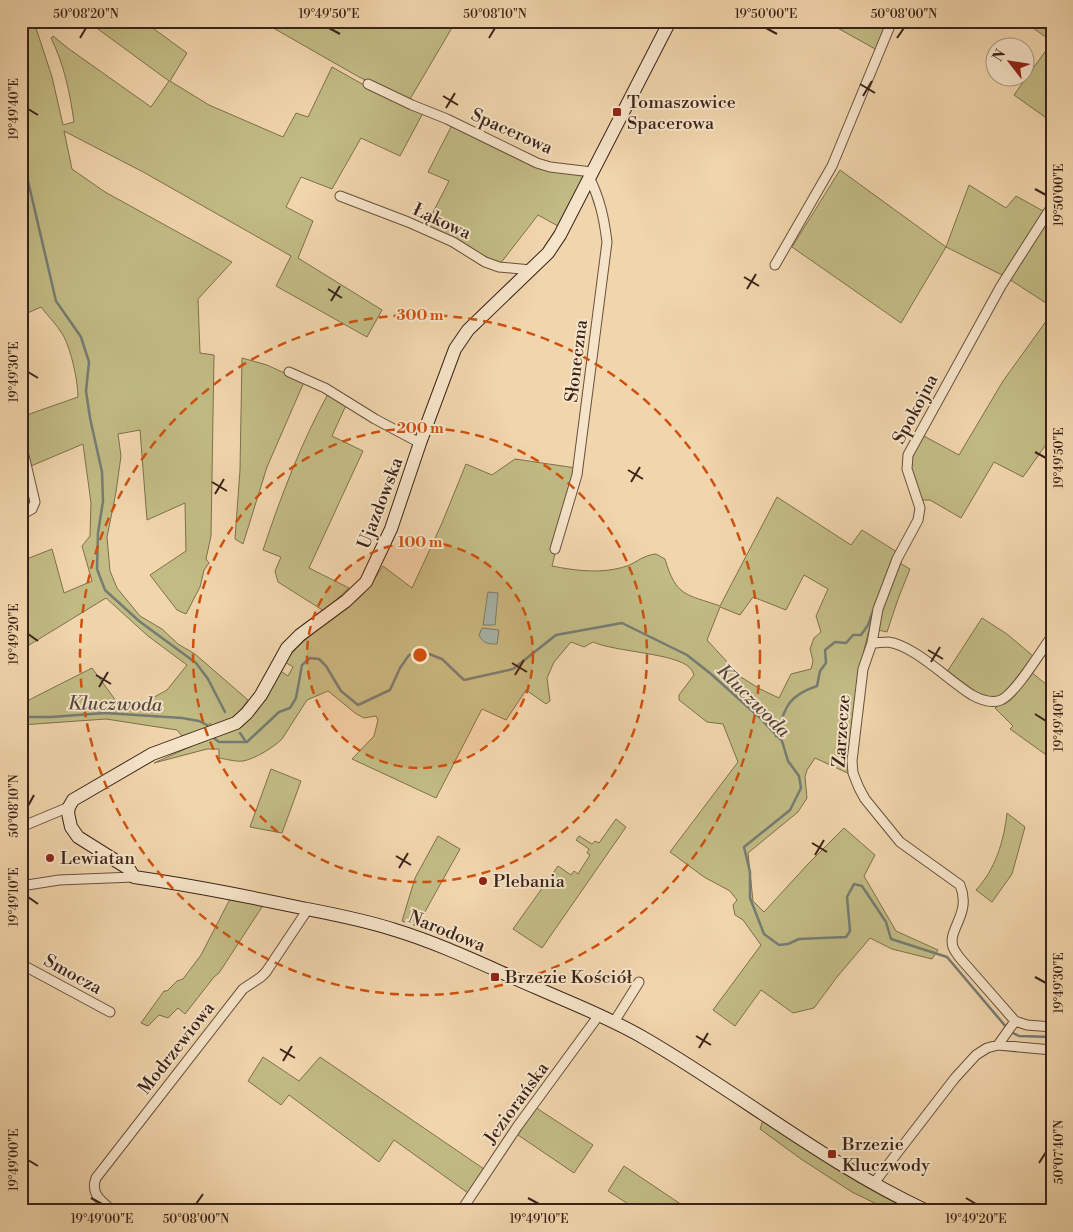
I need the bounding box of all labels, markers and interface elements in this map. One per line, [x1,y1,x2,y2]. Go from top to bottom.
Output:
text: 50°08'20"N [53,7,119,22]
text: 19°49'50"E [298,7,360,22]
text: 50°08'10"N [463,7,527,22]
text: 19°50'00"E [735,7,797,22]
text: 50°08'00"N [871,7,937,22]
north arrow [986,38,1036,88]
text: N [989,46,1010,65]
text: 19°49'40"E [7,78,22,140]
place label: Tomaszowice Spacerowa [627,91,736,135]
street label: Spacerowa [467,103,557,160]
marker: Tomaszowice Spacerowa [611,106,623,118]
text: 19°50'00"E [1052,164,1067,226]
street label: Łąkowa [409,198,475,245]
text: 300 m [397,306,444,325]
street label: Słoneczna [560,318,593,404]
text: 19°49'30"E [7,341,22,403]
street label: Spokojna [887,370,944,448]
text: 200 m [396,419,444,438]
text: 19°49'50"E [1052,427,1067,489]
street label: Ujazdowska [352,453,409,552]
text: 100 m [398,533,443,552]
text: 19°49'20"E [7,603,22,665]
centre of rings [411,646,429,664]
water label: Kluczwoda [711,659,796,743]
text: 19°49'40"E [1052,690,1067,752]
water label: Kluczwoda [68,691,163,717]
street label: Zarzecze [827,694,856,768]
text: 50°08'10"N [7,774,22,838]
place label: Lewiatan [60,847,135,870]
marker: Lewiatan [44,852,56,864]
text: 19°49'10"E [7,867,22,927]
place label: Plebania [493,870,566,893]
marker: Plebania [477,875,489,887]
street label: Narodowa [405,906,490,958]
street label: Smocza [40,949,107,1000]
text: 19°49'30"E [1052,952,1067,1014]
place label: Brzezie Kościół [504,966,633,989]
marker: Brzezie Kościół [489,971,501,983]
street label: Modrzewiowa [133,997,220,1099]
street label: Jeziorańska [478,1057,554,1150]
text: 50°07'40"N [1052,1120,1067,1184]
text: 19°49'00"E [7,1129,22,1191]
place label: Brzezie Kluczwody [841,1133,930,1177]
marker: Brzezie Kluczwody [826,1148,838,1160]
text: 19°49'00"E [71,1212,133,1227]
text: 50°08'00"N [163,1212,229,1227]
text: 19°49'10"E [509,1212,569,1227]
text: 19°49'20"E [945,1212,1007,1227]

